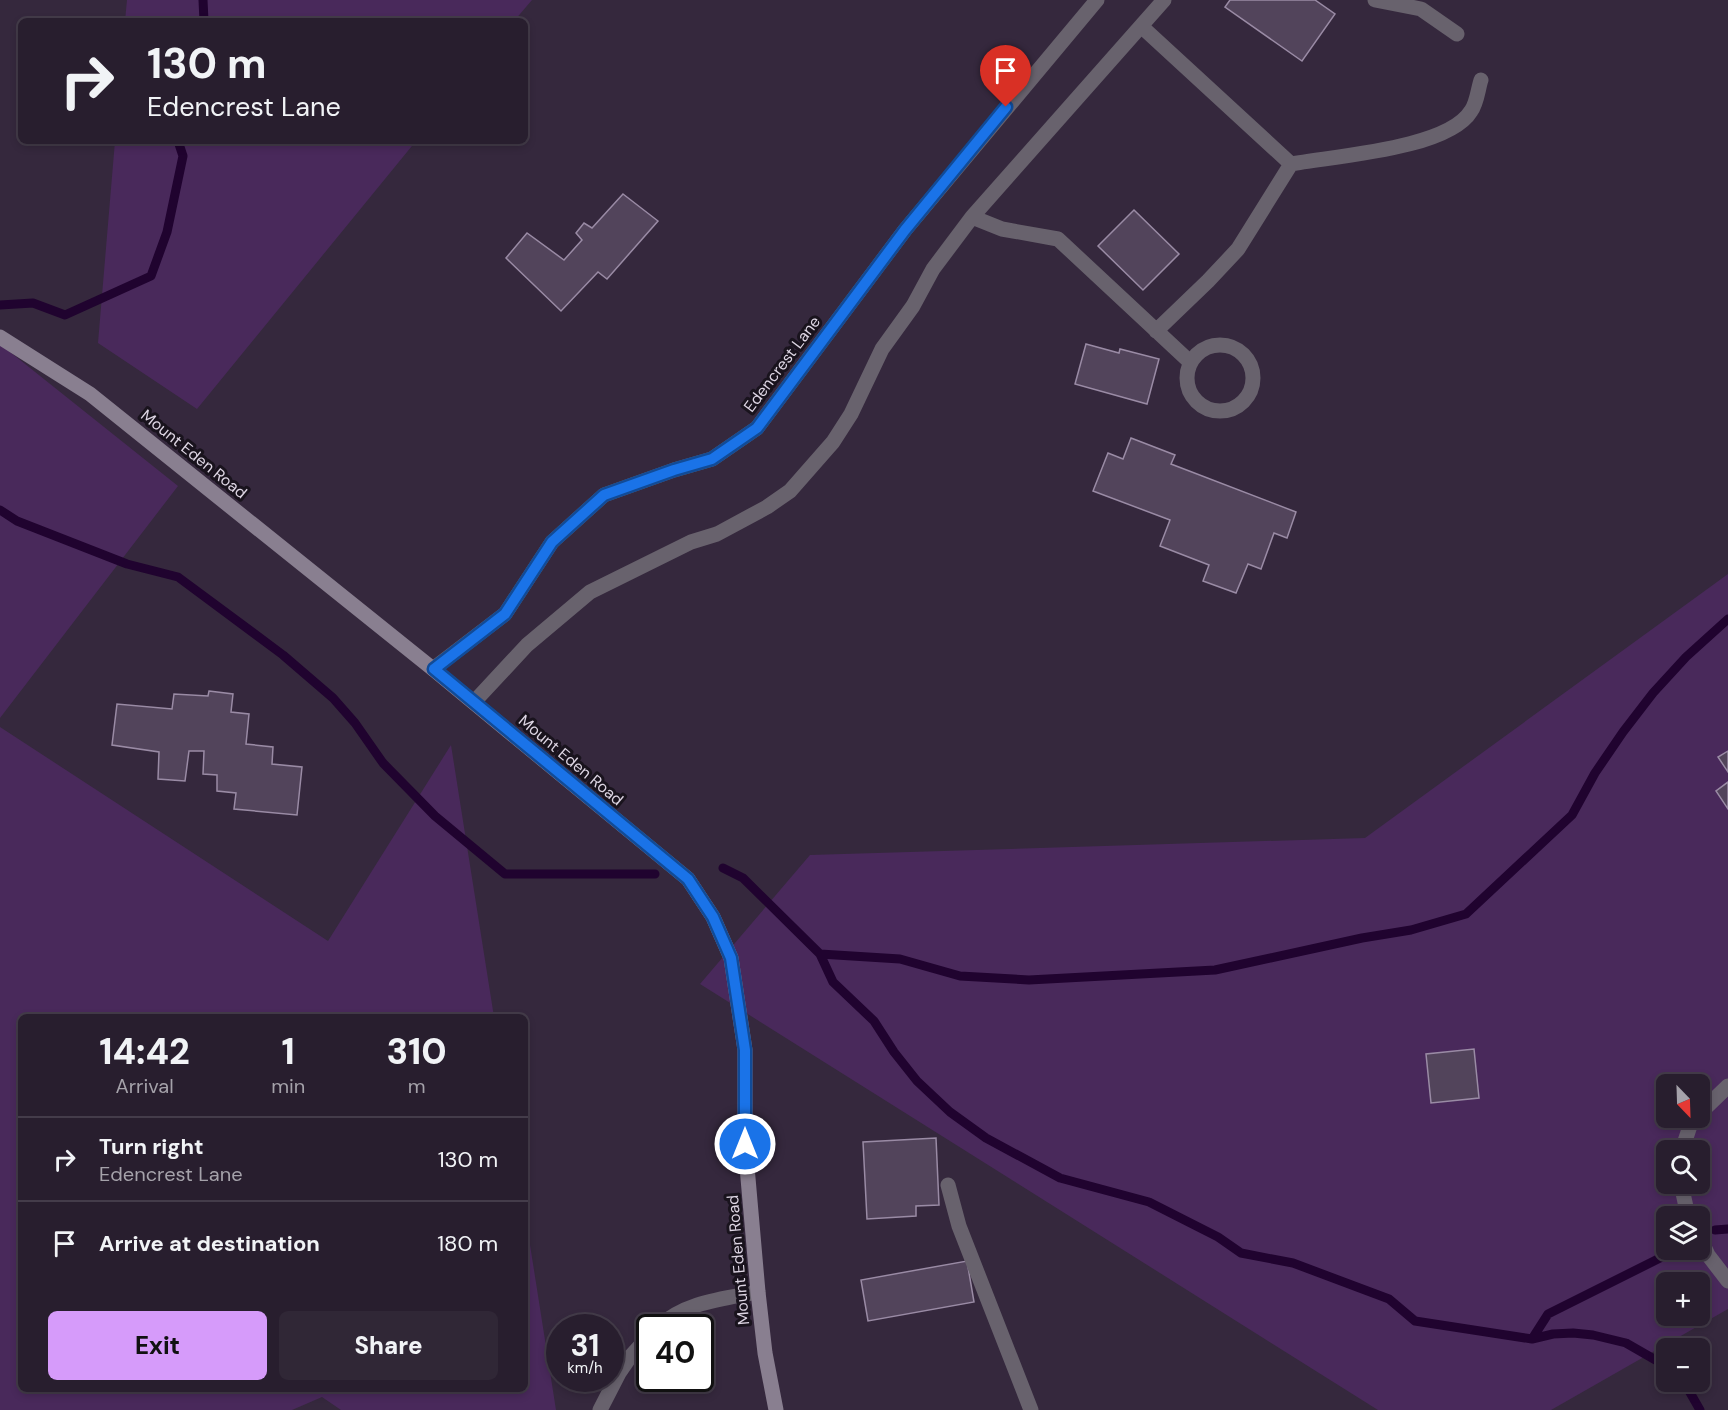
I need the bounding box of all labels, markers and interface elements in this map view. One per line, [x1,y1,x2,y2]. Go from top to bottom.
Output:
text: 130 m [147,36,267,91]
icon: right [48,42,126,120]
pin [980,45,1031,107]
icon: arrive [989,54,1022,87]
text: Edencrest Lane [147,89,341,124]
street label: Edencrest Lane [739,312,825,416]
street label: Mount Eden Road [137,405,251,503]
street label: Mount Eden Road [514,710,628,810]
text: 14:42 [99,1028,190,1075]
text: 1 [282,1028,295,1075]
text: 310 [386,1028,447,1075]
text: Arrival [115,1073,174,1099]
text: min [271,1073,305,1099]
text: m [408,1073,426,1099]
north arrow [1656,1074,1710,1128]
map controls [1656,1074,1710,1392]
position arrow [713,1112,777,1176]
text: Turn right [99,1132,204,1161]
button: search [1656,1140,1710,1194]
icon: right [48,1143,81,1176]
text: 130 m [438,1145,498,1174]
text: Edencrest Lane [99,1161,243,1187]
street label: Mount Eden Road [722,1194,754,1326]
button: layers [1656,1206,1710,1260]
icon: arrive [48,1227,81,1260]
text: Arrive at destination [99,1229,320,1258]
text: 180 m [437,1229,498,1258]
button: + [1656,1272,1710,1326]
button: Exit [48,1311,267,1380]
button: Share [279,1311,498,1380]
speed limit sign: 40 [636,1314,714,1392]
text: 31 [571,1326,599,1365]
button: − [1656,1338,1710,1392]
text: km/h [567,1358,603,1378]

